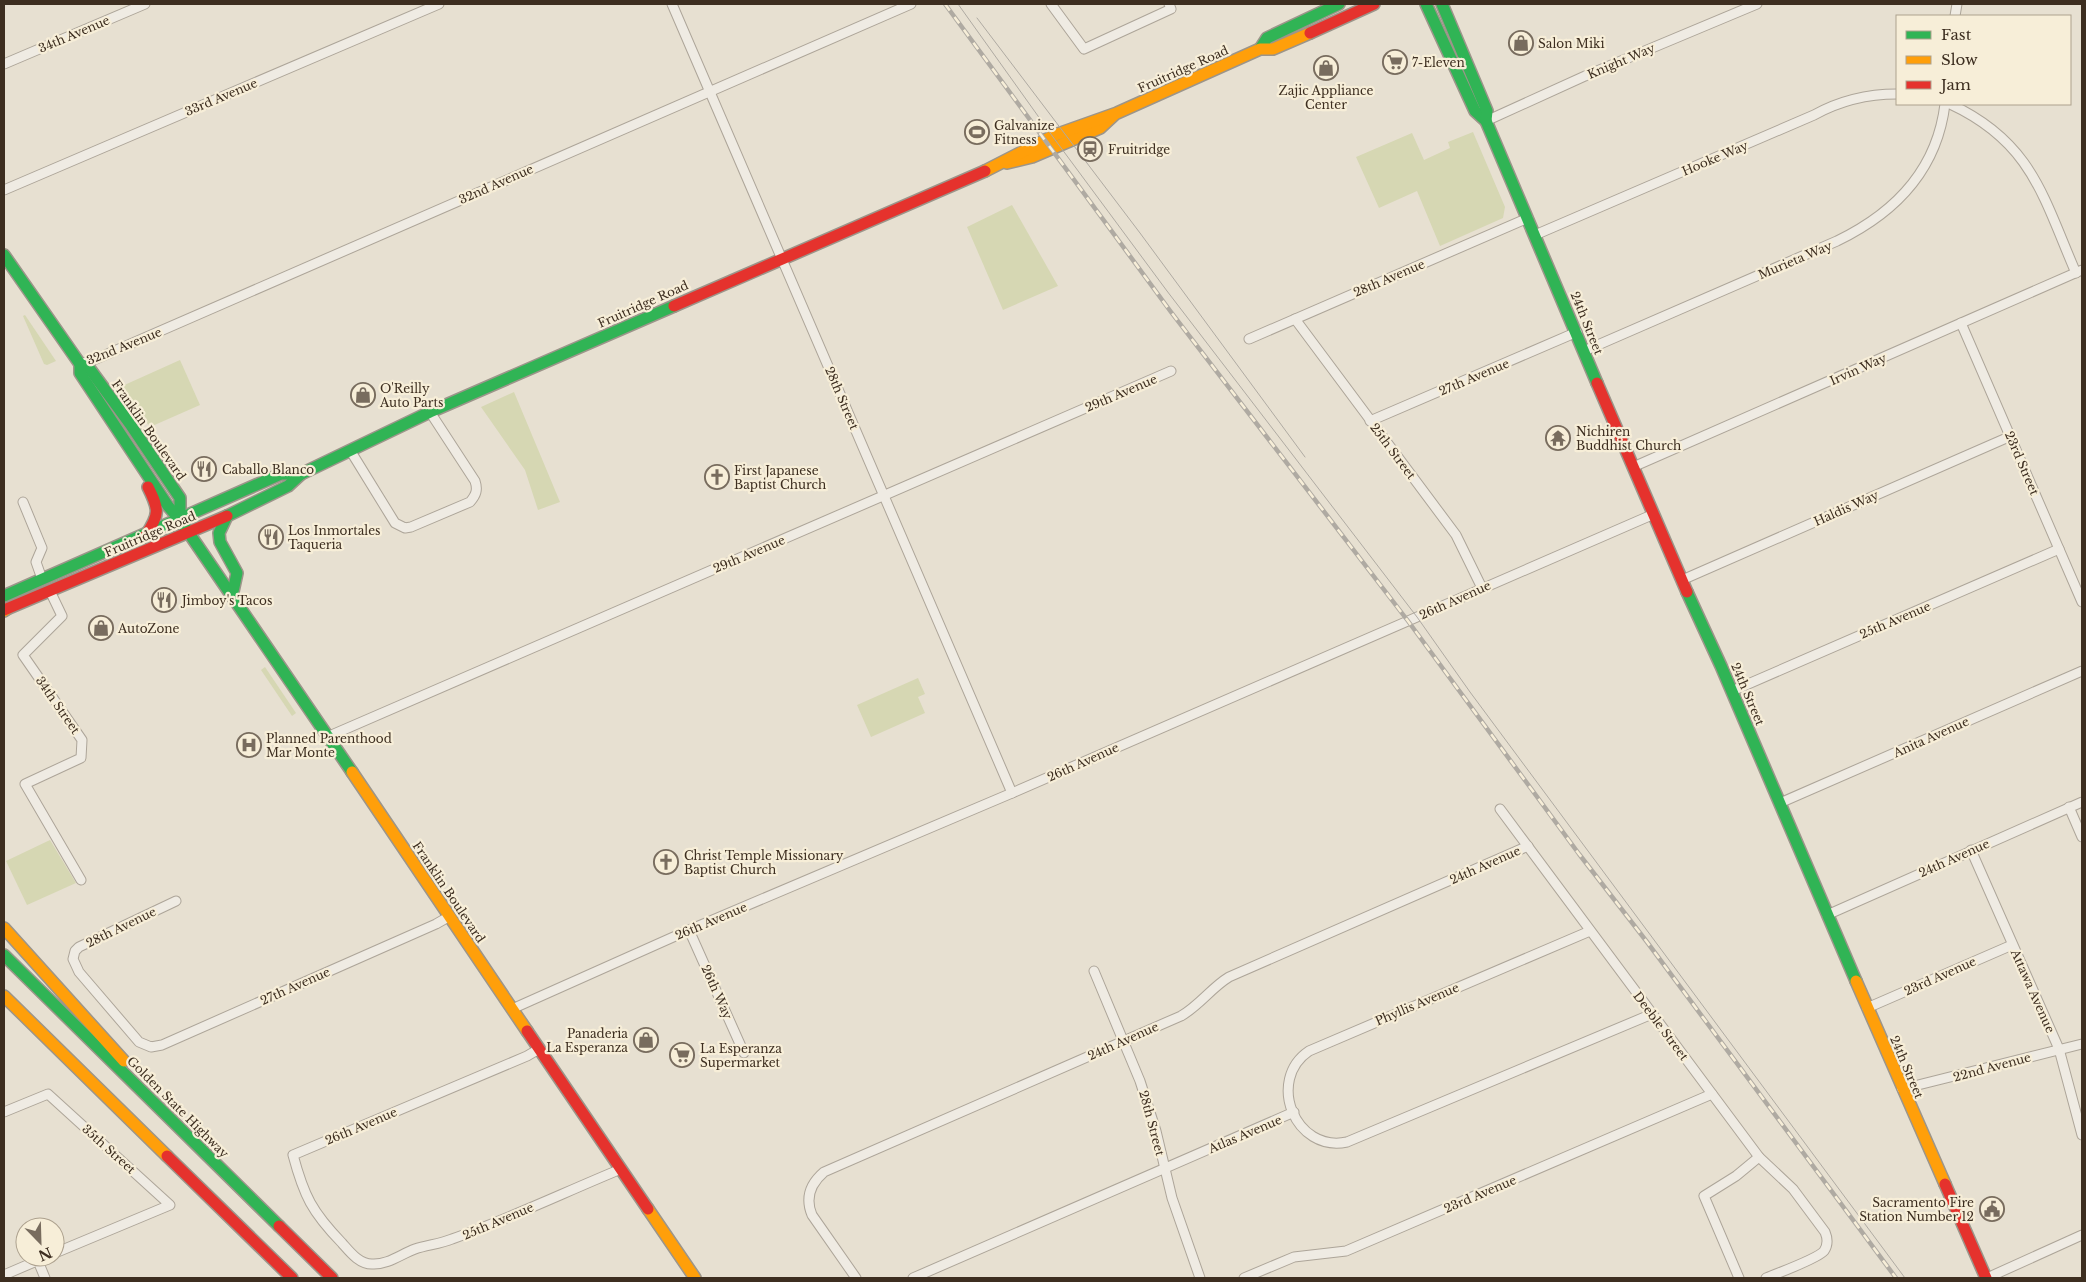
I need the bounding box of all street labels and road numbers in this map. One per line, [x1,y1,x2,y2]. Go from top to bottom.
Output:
street label: 34th Avenue [36,12,112,56]
street label: Knight Way [1585,40,1657,82]
street label: Fruitridge Road [1135,42,1231,96]
street label: 33rd Avenue [183,75,260,119]
street label: Hooke Way [1680,137,1751,179]
street label: 32nd Avenue [456,161,536,207]
street label: Murieta Way [1756,238,1834,282]
street label: 28th Avenue [1351,256,1427,300]
street label: Fruitridge Road [595,277,691,331]
street label: 24th Street [1568,289,1607,357]
street label: 32nd Avenue [84,324,164,368]
street label: Irvin Way [1827,350,1889,388]
street label: 27th Avenue [1437,355,1512,399]
street label: 28th Street [822,364,862,432]
street label: 29th Avenue [1083,371,1159,415]
street label: Franklin Boulevard [109,377,189,483]
street label: 25th Street [1367,420,1419,482]
street label: 23rd Street [2002,429,2042,498]
street label: Haldis Way [1811,487,1881,529]
street label: Fruitridge Road [102,508,198,560]
street label: 29th Avenue [711,532,787,576]
street label: 26th Avenue [1417,578,1493,622]
street label: 25th Avenue [1857,598,1933,642]
street label: 24th Street [1728,660,1768,728]
street label: 34th Street [33,673,84,737]
street label: Anita Avenue [1890,714,1971,761]
street label: 26th Avenue [1045,740,1121,784]
street label: 24th Avenue [1916,836,1992,880]
street label: Franklin Boulevard [410,839,488,945]
street label: 24th Avenue [1447,843,1523,887]
street label: 26th Avenue [673,899,749,943]
street label: 28th Avenue [84,904,159,950]
street label: Attawa Avenue [2007,946,2058,1035]
street label: 23rd Avenue [1902,953,1978,999]
street label: 26th Way [698,962,736,1022]
street label: 27th Avenue [258,964,332,1008]
street label: Phyllis Avenue [1373,980,1461,1028]
street label: Deeble Street [1630,989,1692,1064]
street label: 24th Avenue [1085,1019,1161,1063]
street label: 24th Street [1887,1033,1927,1101]
street label: 22nd Avenue [1952,1049,2033,1085]
street label: Golden State Highway [124,1053,232,1161]
street label: 28th Street [1136,1089,1168,1158]
street label: 26th Avenue [323,1104,399,1148]
street label: Atlas Avenue [1205,1112,1284,1157]
street label: 35th Street [79,1121,139,1177]
street label: 23rd Avenue [1442,1172,1519,1216]
street label: 25th Avenue [460,1199,536,1243]

